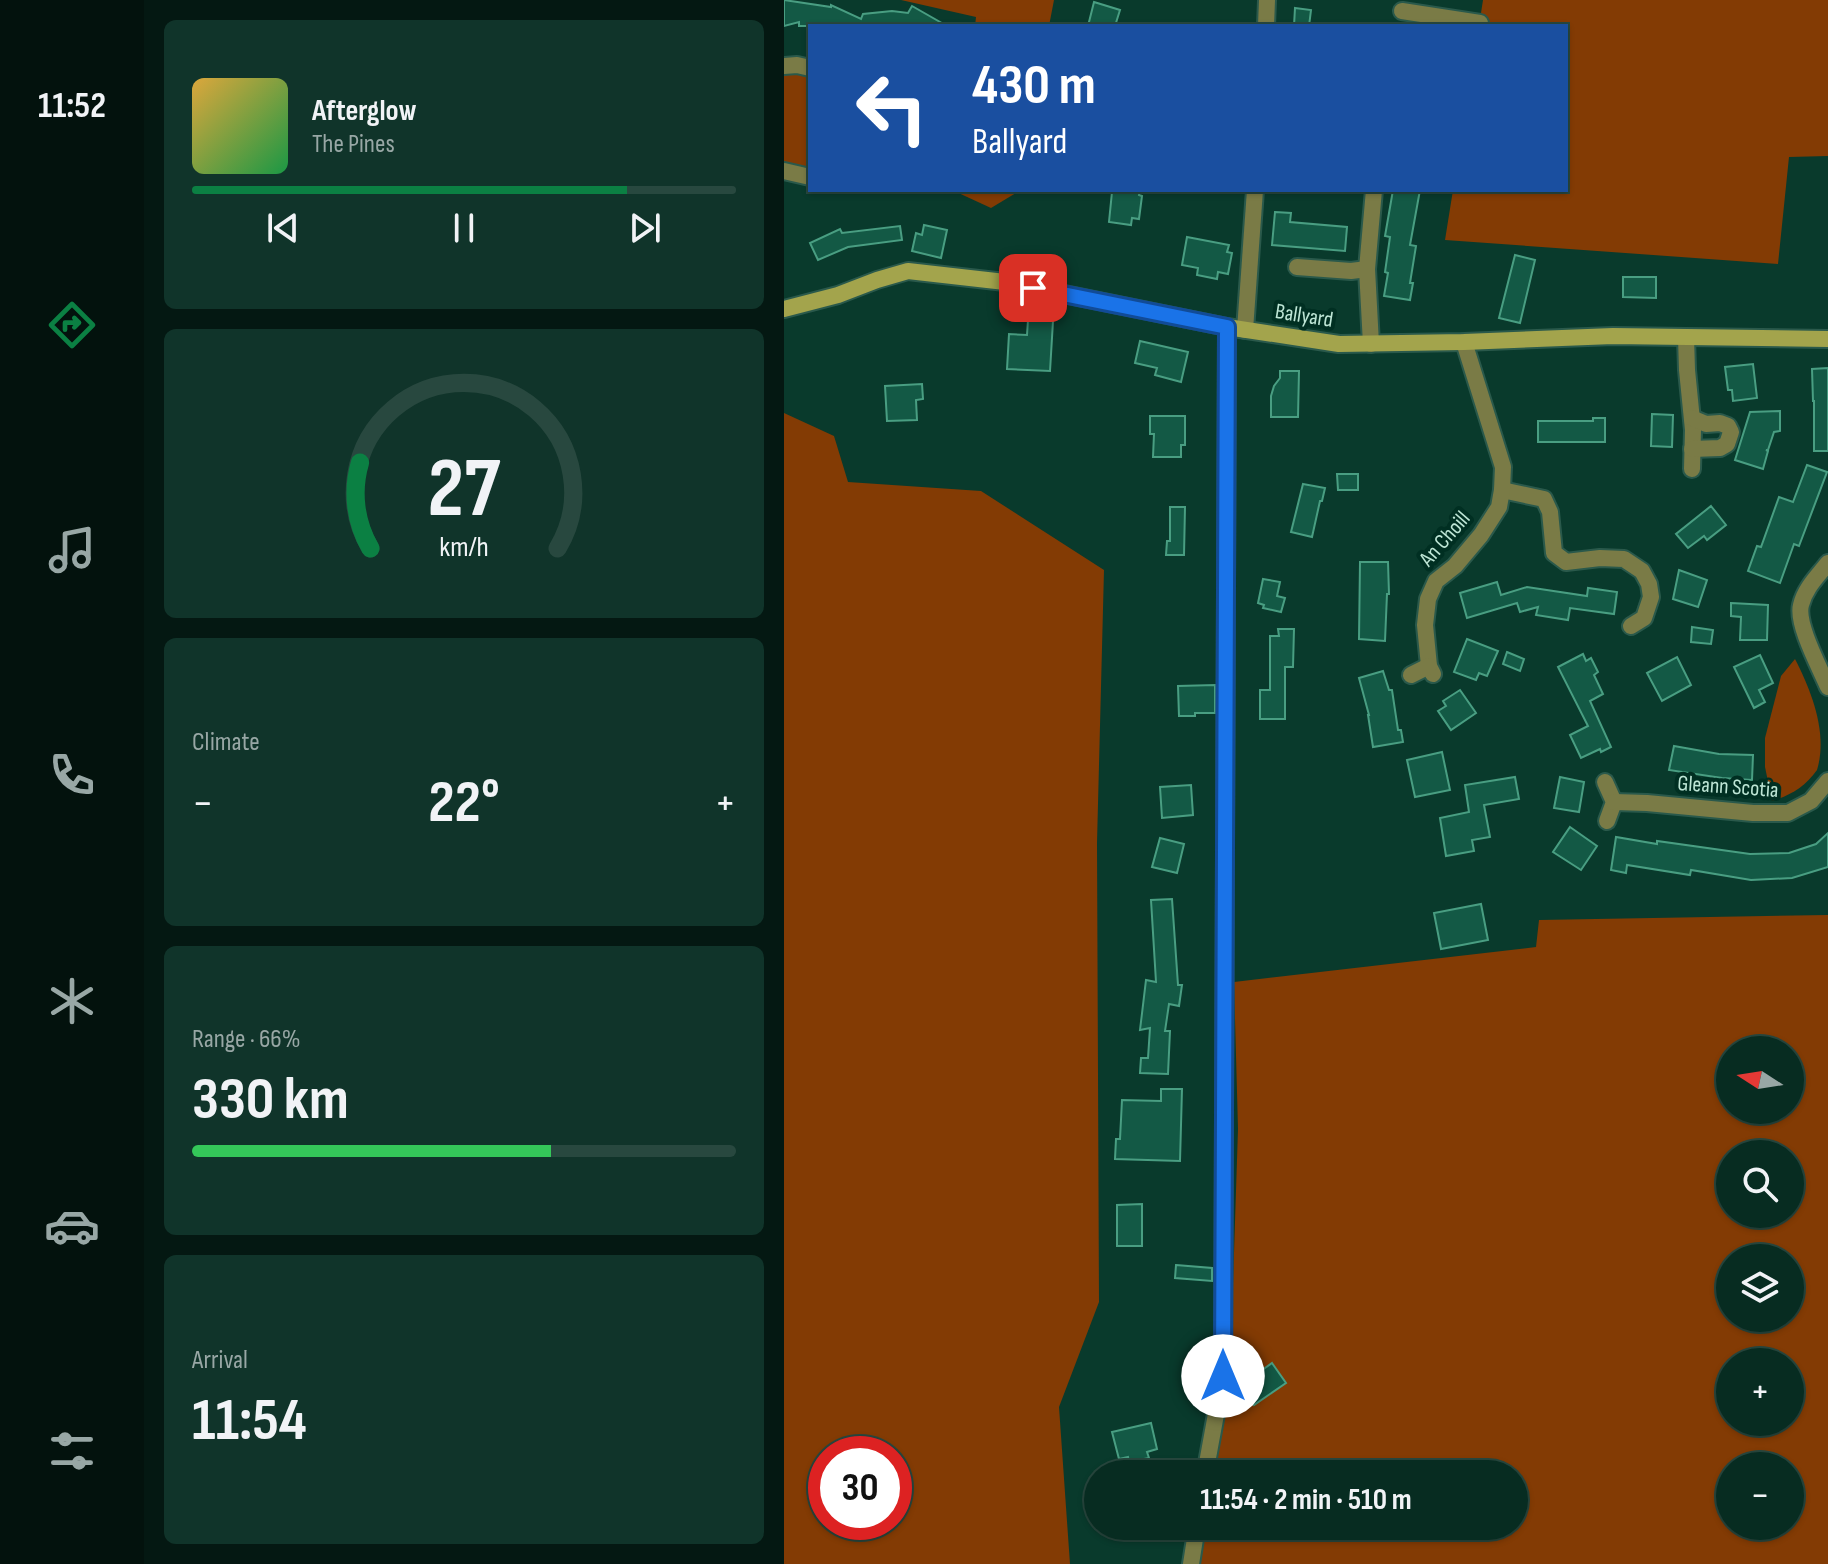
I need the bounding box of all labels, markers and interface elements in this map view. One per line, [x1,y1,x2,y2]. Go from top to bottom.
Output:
text: 430 m [972,53,1096,120]
icon: left [840,56,944,160]
text: 11:52 [38,85,106,128]
text: Afterglow [312,93,417,129]
text: Ballyard [972,121,1067,164]
text: The Pines [312,129,395,160]
icon: previous [261,206,305,250]
icon: pause [442,206,486,250]
icon: next [623,206,667,250]
pin [999,254,1067,322]
icon: arrive [1011,266,1055,310]
icon: directions [44,297,100,353]
street label: Ballyard [1273,298,1335,334]
text: 27 [428,440,501,540]
street label: An Choill [1413,506,1476,573]
icon: music [44,522,100,578]
text: km/h [439,530,489,565]
text: Climate [192,727,260,758]
icon: phone [44,747,100,803]
text: 22° [428,767,500,839]
street label: Gleann Scotia [1677,770,1779,804]
text: − [192,777,214,830]
text: + [714,777,736,830]
icon: climate [44,973,100,1029]
text: Range · 66% [192,1024,301,1055]
north arrow [1716,1036,1804,1124]
map controls [1716,1036,1804,1540]
text: 330 km [192,1064,349,1136]
button: search [1716,1140,1804,1228]
icon: car [44,1198,100,1254]
button: layers [1716,1244,1804,1332]
position arrow [1181,1334,1265,1418]
text: Arrival [192,1345,248,1376]
button: + [1716,1348,1804,1436]
text: 11:54 [192,1385,307,1457]
icon: filters [44,1423,100,1479]
speed limit sign: 30 [808,1436,912,1540]
button: − [1716,1452,1804,1540]
text: 11:54 · 2 min · 510 m [1200,1482,1412,1518]

